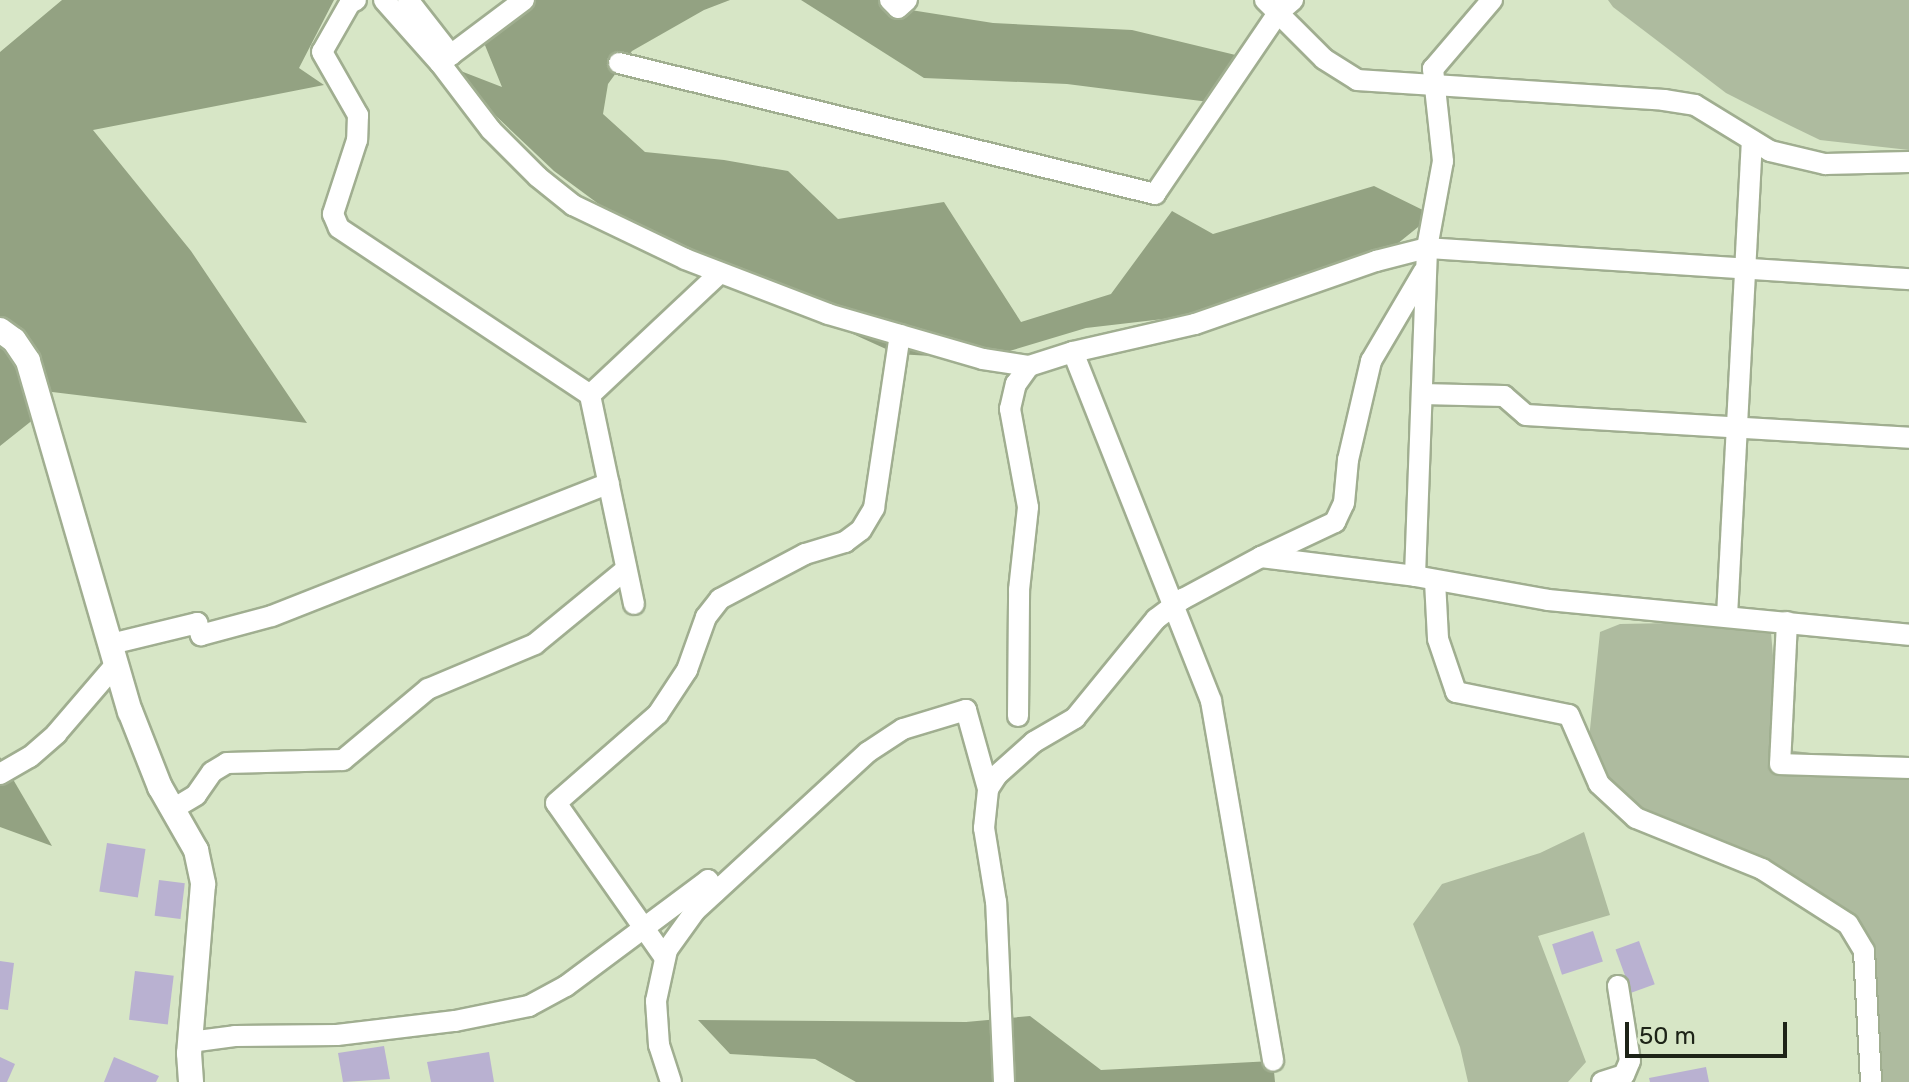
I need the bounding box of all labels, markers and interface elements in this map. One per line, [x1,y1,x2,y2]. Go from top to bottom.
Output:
scale bar [1629,1006,1791,1056]
text: 50 m [1639,1022,1696,1050]

